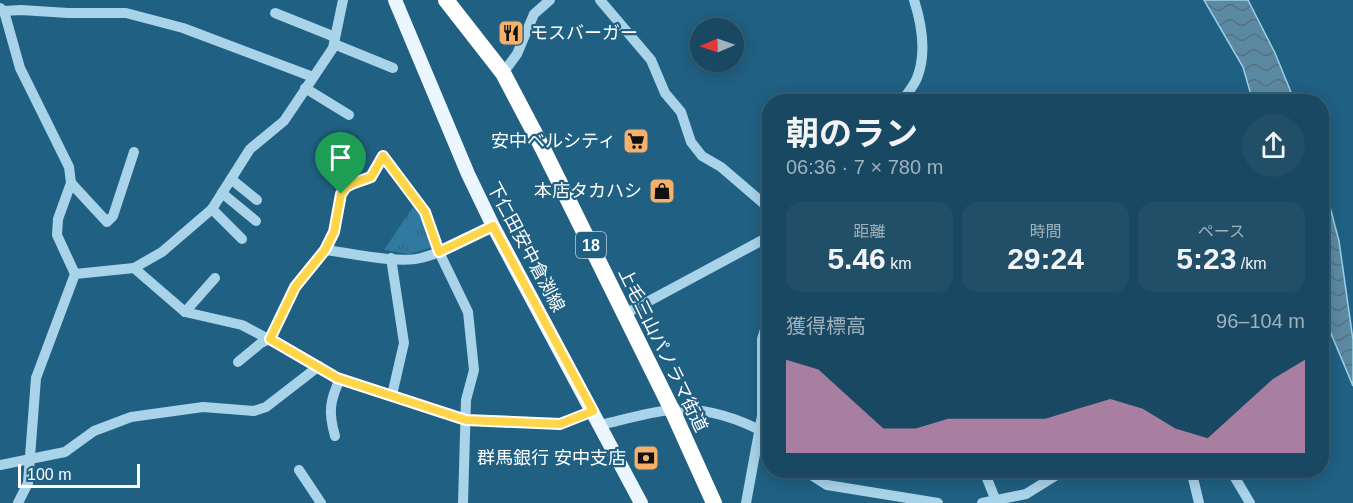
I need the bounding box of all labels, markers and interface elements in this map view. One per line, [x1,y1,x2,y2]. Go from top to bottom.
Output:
restaurant icon: モスバーガー [496,18,526,48]
north arrow [690,18,744,72]
map controls [690,18,744,72]
place label: モスバーガー [530,23,638,43]
button: share [1242,114,1305,177]
text: 朝のラン [786,115,918,152]
supermarket icon: 安中ベルシティ [621,126,651,156]
place label: 安中ベルシティ [491,131,616,151]
pin [315,132,366,194]
icon: arrive [324,141,357,174]
text: 06:36 · 7 × 780 m [786,156,943,178]
shop icon: 本店タカハシ [647,176,677,206]
street label: 下仁田安中倉渕線 [483,179,569,315]
place label: 本店タカハシ [534,181,642,201]
text: 距離 [853,223,886,240]
text: 時間 [1029,223,1062,240]
text: ペース [1198,223,1245,240]
road number: 18 [576,232,606,258]
text: 5.46 [827,242,886,275]
text: 29:24 [1007,242,1084,275]
text: 5:23 [1176,242,1236,275]
text: km [886,255,912,272]
text: /km [1236,255,1267,272]
street label: 上毛三山パノラマ街道 [615,265,711,435]
text: 96–104 m [1216,310,1305,332]
text: 獲得標高 [786,315,866,337]
bank icon: 群馬銀行 安中支店 [631,443,661,473]
place label: 群馬銀行 安中支店 [477,448,626,468]
scale bar [18,461,140,488]
text: 100 m [27,466,71,483]

